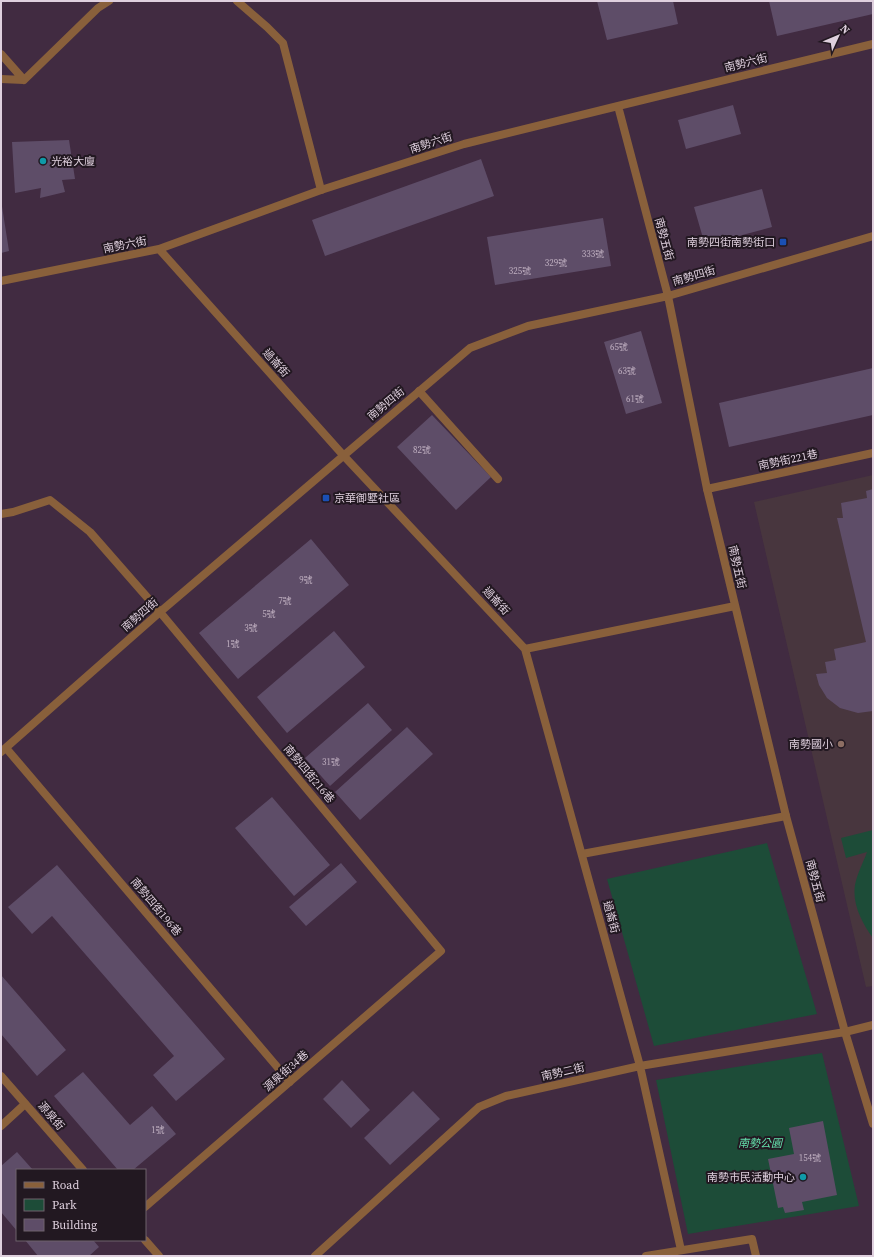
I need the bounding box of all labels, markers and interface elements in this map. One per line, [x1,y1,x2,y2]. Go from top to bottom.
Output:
north arrow [818,16,858,56]
text: N [837,21,853,37]
street label: 南勢六街 [723,50,769,76]
street label: 南勢六街 [408,129,454,157]
place label: 光裕大廈 [51,154,95,169]
marker: 光裕大廈 [38,156,48,166]
street label: 南勢五街 [651,216,677,262]
street label: 南勢六街 [102,233,148,257]
place label: 南勢四街南勢街口 [687,235,775,250]
marker: 南勢四街南勢街口 [778,237,788,247]
house number: 333號 [582,248,604,260]
house number: 329號 [545,257,567,269]
street label: 南勢四街 [671,263,717,289]
house number: 325號 [509,265,531,277]
house number: 65號 [610,341,628,353]
street label: 過崙街 [259,346,293,380]
house number: 63號 [618,365,636,377]
street label: 南勢四街 [364,384,408,424]
house number: 61號 [626,393,644,405]
house number: 82號 [413,444,431,456]
street label: 南勢街221巷 [757,446,819,474]
place label: 京華御墅社區 [334,491,400,506]
marker: 京華御墅社區 [321,493,331,503]
street label: 南勢五街 [725,544,749,590]
house number: 9號 [299,574,313,586]
street label: 過崙街 [479,584,513,618]
street label: 南勢四街 [118,595,162,635]
house number: 7號 [278,595,292,607]
house number: 5號 [262,608,276,620]
house number: 3號 [244,622,258,634]
house number: 1號 [226,638,240,650]
place label: 南勢國小 [789,737,833,752]
marker: 南勢國小 [836,739,846,749]
street label: 南勢四街216巷 [280,742,338,806]
house number: 31號 [322,756,340,768]
street label: 南勢五街 [802,858,828,904]
street label: 南勢四街196巷 [127,875,185,939]
street label: 過崙街 [599,899,623,935]
street label: 源泉街34巷 [260,1047,312,1095]
street label: 南勢二街 [540,1060,586,1084]
street label: 源泉街 [35,1099,67,1133]
house number: 1號 [151,1124,165,1136]
park label: 南勢公園 [738,1136,784,1151]
house number: 154號 [799,1152,821,1164]
legend [16,1169,146,1241]
place label: 南勢市民活動中心 [707,1170,795,1185]
marker: 南勢市民活動中心 [798,1172,808,1182]
text: Road [52,1177,79,1193]
text: Park [52,1197,77,1213]
text: Building [52,1217,97,1233]

